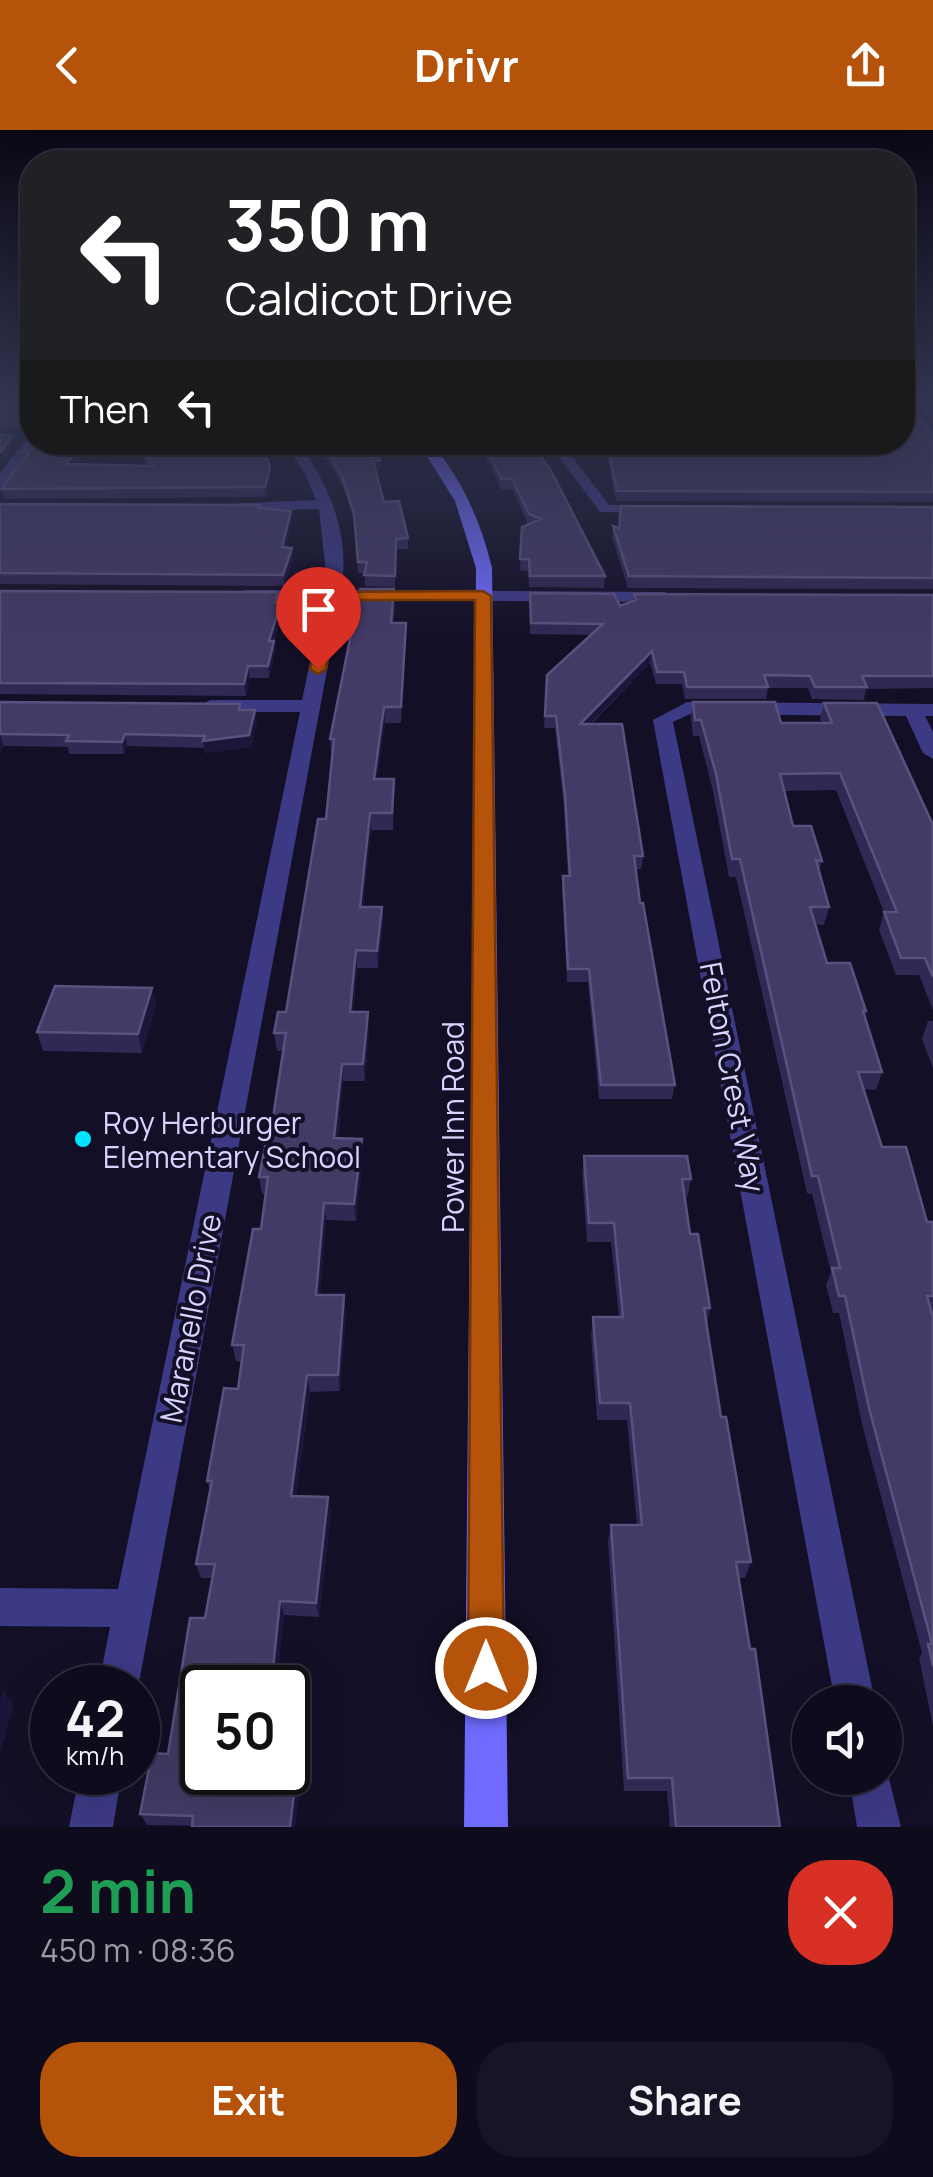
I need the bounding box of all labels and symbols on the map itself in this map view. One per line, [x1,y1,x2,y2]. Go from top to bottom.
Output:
pin [276,567,361,670]
street label: Felton Crest Way [691,958,775,1196]
street label: Power Inn Road [432,1021,473,1233]
place label: Roy Herburger Elementary School [103,1102,361,1177]
marker: Roy Herburger Elementary School [72,1128,94,1150]
street label: Maranello Drive [150,1210,230,1426]
position arrow [434,1616,538,1720]
speed limit sign: 50 [180,1665,310,1795]

